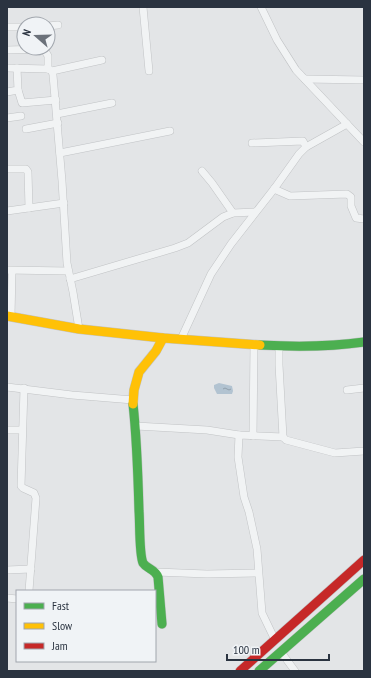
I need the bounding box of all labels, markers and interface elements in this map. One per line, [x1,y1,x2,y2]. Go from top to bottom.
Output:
north arrow [16,16,56,56]
text: N [19,27,34,38]
legend [16,590,156,662]
text: Fast [52,598,70,613]
text: Slow [52,618,73,633]
scale bar [227,636,329,662]
text: Jam [51,638,68,653]
text: 100 m [233,642,260,657]

